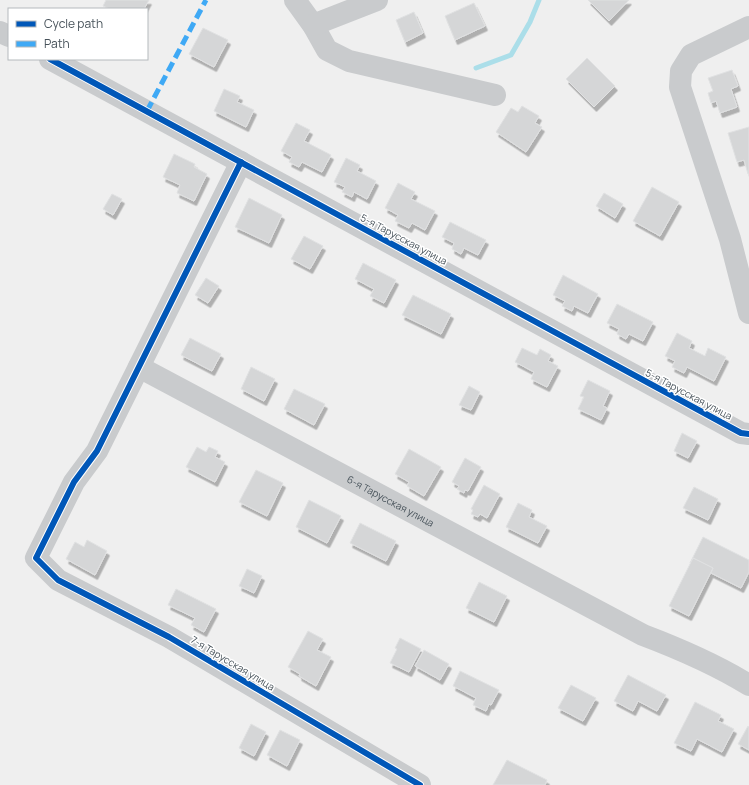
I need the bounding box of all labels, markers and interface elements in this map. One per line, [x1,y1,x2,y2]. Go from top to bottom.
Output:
legend [8,8,148,60]
text: Cycle path [44,15,103,32]
text: Path [44,35,70,52]
street label: 5-я Тарусская улица [358,210,450,268]
street label: 5-я Тарусская улица [643,365,735,423]
street label: 6-я Тарусская улица [345,472,437,530]
street label: 7-я Тарусская улица [188,632,278,694]

